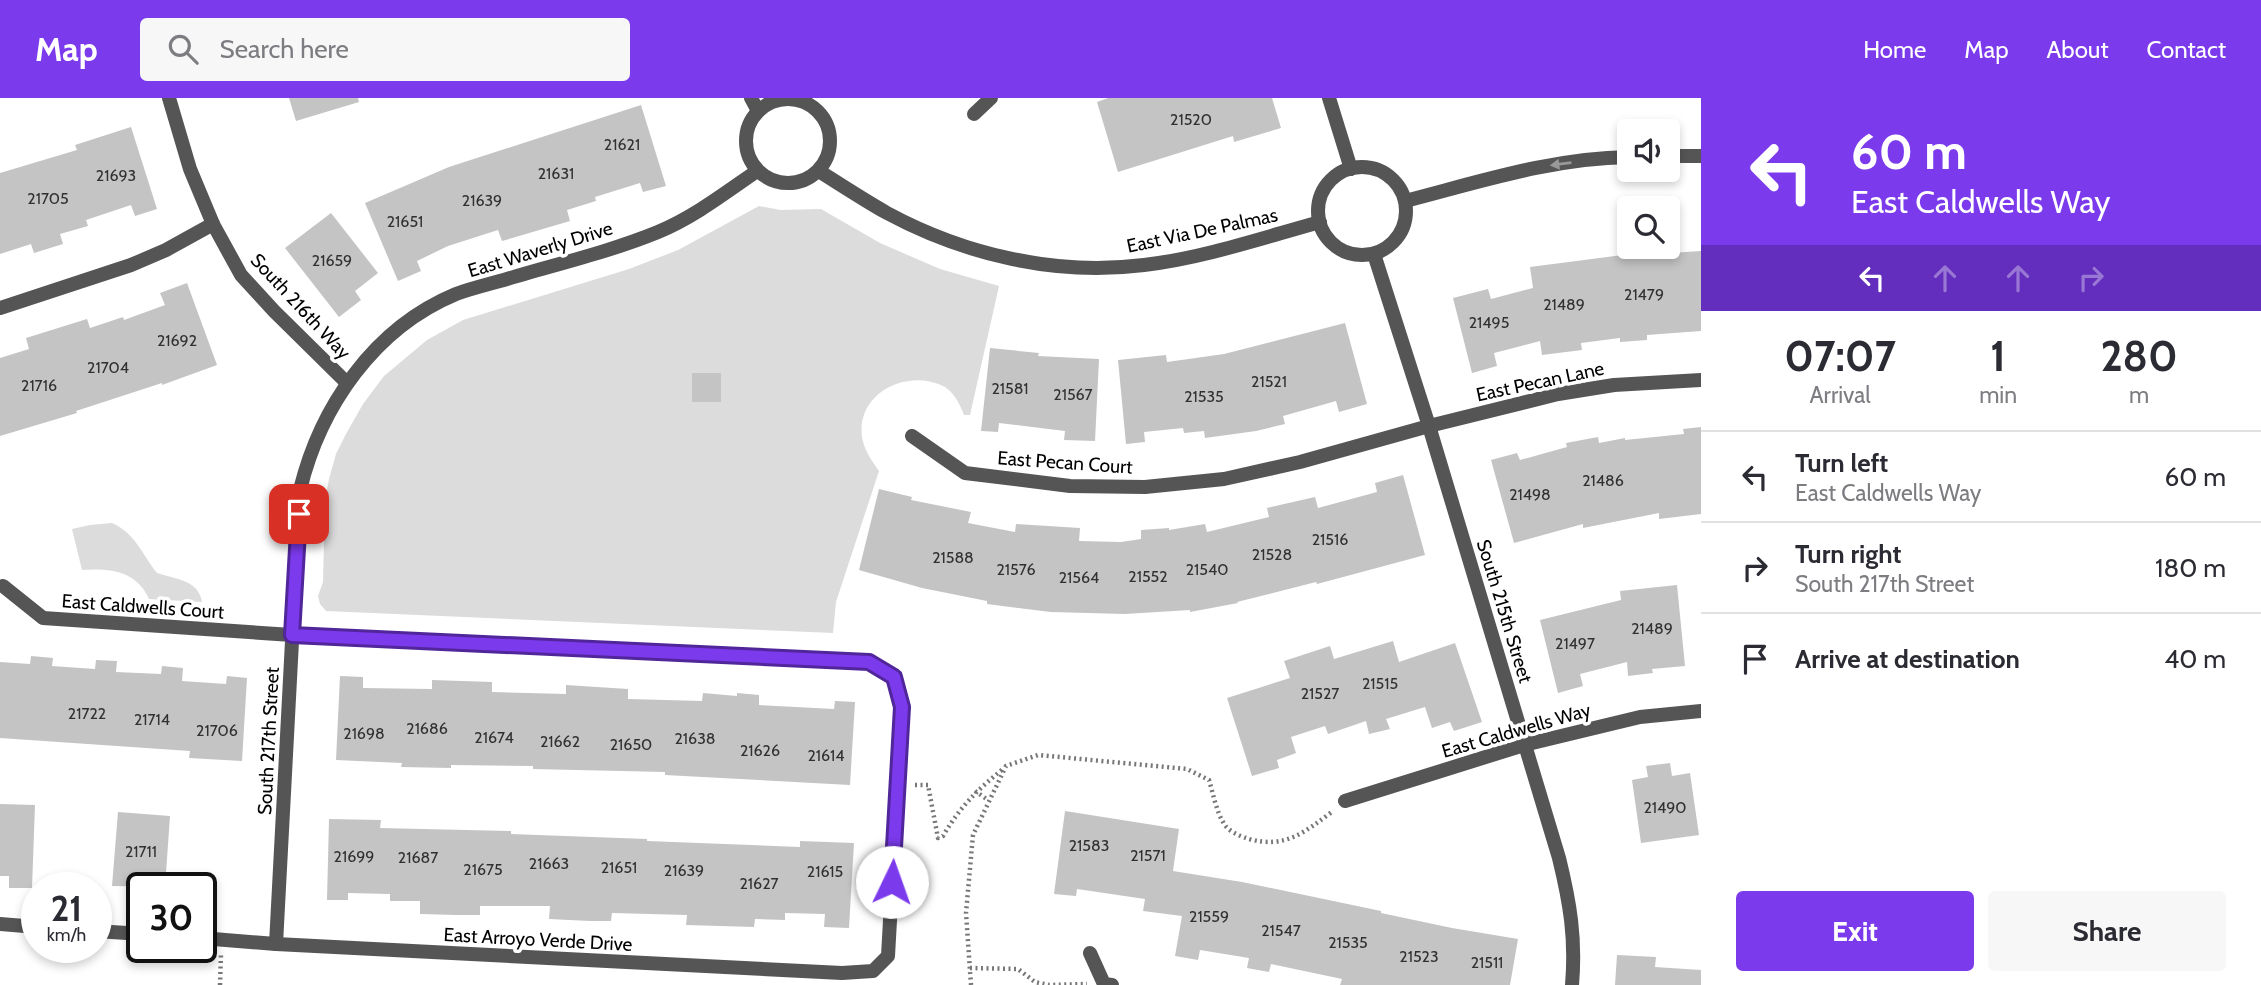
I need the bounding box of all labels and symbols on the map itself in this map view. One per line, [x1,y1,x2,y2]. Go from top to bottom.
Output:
house number: 21520 [1170,110,1212,129]
house number: 21621 [604,135,640,154]
one-way arrow [1550,158,1572,169]
house number: 21631 [538,164,574,183]
house number: 21693 [96,166,136,185]
house number: 21705 [27,189,69,208]
house number: 21639 [462,191,502,210]
street label: East Via De Palmas [1125,203,1280,258]
house number: 21651 [387,212,423,231]
street label: East Waverly Drive [465,216,615,282]
street label: South 216th Way [246,249,356,364]
house number: 21659 [312,251,352,270]
house number: 21479 [1624,285,1664,304]
house number: 21489 [1543,295,1585,314]
house number: 21495 [1469,313,1509,332]
house number: 21692 [157,331,197,350]
street label: East Pecan Lane [1474,357,1606,406]
house number: 21704 [87,358,129,377]
house number: 21521 [1251,372,1287,391]
house number: 21716 [21,376,57,395]
house number: 21581 [991,379,1029,398]
house number: 21567 [1053,385,1093,404]
house number: 21535 [1184,387,1224,406]
street label: East Pecan Court [997,446,1134,479]
house number: 21486 [1582,471,1624,490]
pin [269,484,329,544]
house number: 21498 [1509,485,1551,504]
house number: 21516 [1312,530,1348,549]
street label: South 215th Street [1472,537,1537,686]
house number: 21528 [1252,545,1292,564]
house number: 21588 [932,548,974,567]
house number: 21576 [996,560,1036,579]
house number: 21540 [1186,560,1228,579]
house number: 21552 [1128,567,1168,586]
house number: 21564 [1059,568,1099,587]
street label: East Caldwells Court [61,589,226,624]
house number: 21489 [1631,619,1673,638]
house number: 21497 [1555,634,1595,653]
street label: South 217th Street [253,666,284,816]
house number: 21515 [1362,674,1398,693]
house number: 21527 [1301,684,1339,703]
street label: East Caldwells Way [1439,698,1594,763]
house number: 21722 [68,704,106,723]
house number: 21714 [134,710,170,729]
house number: 21686 [406,719,448,738]
house number: 21706 [196,721,238,740]
house number: 21698 [343,724,385,743]
house number: 21674 [474,728,514,747]
house number: 21638 [674,729,716,748]
house number: 21662 [540,732,580,751]
house number: 21650 [610,735,652,754]
house number: 21626 [740,741,780,760]
house number: 21614 [807,746,845,765]
house number: 21490 [1643,798,1687,817]
house number: 21583 [1069,836,1109,855]
house number: 21711 [125,842,157,861]
position arrow [855,845,929,919]
house number: 21571 [1130,846,1166,865]
house number: 21699 [334,847,374,866]
house number: 21687 [398,848,438,867]
house number: 21663 [529,854,569,873]
house number: 21651 [601,858,637,877]
house number: 21675 [463,860,503,879]
house number: 21639 [664,861,704,880]
house number: 21615 [807,862,843,881]
speed limit sign: 30 [126,872,217,963]
house number: 21627 [739,874,779,893]
house number: 21559 [1189,907,1229,926]
house number: 21547 [1261,921,1301,940]
street label: East Arroyo Verde Drive [443,923,633,956]
house number: 21535 [1328,933,1368,952]
house number: 21523 [1399,947,1439,966]
house number: 21511 [1471,953,1503,972]

